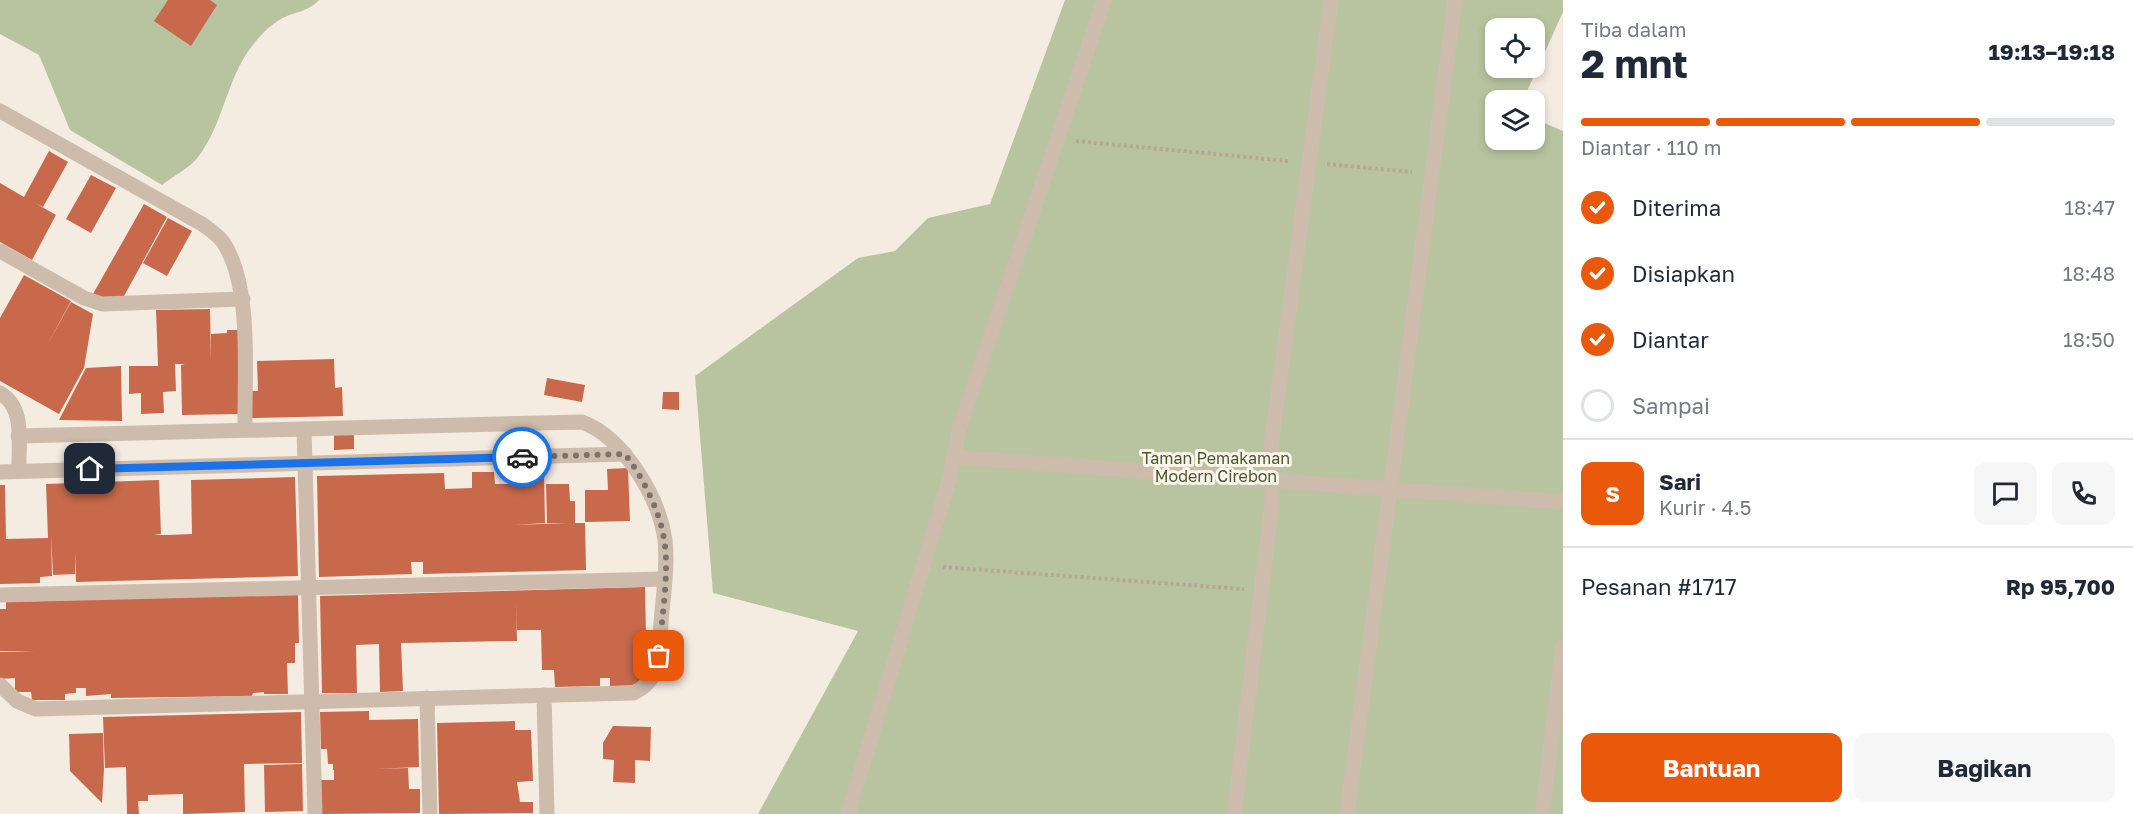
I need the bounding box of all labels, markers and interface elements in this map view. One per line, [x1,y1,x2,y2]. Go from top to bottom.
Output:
text: Tiba dalam [1581,17,1686,41]
map controls [1485,18,1545,150]
button: locate [1485,18,1545,78]
text: 19:13–19:18 [1988,38,2115,65]
text: 2 mnt [1581,40,1688,87]
button: layers [1485,90,1545,150]
text: Diantar · 110 m [1581,135,1721,159]
icon: check [1581,191,1614,224]
text: Diterima [1632,194,1721,221]
text: 18:47 [2064,195,2115,219]
icon: check [1581,257,1614,290]
text: Disiapkan [1632,260,1735,287]
text: 18:48 [2063,261,2115,285]
icon: check [1581,323,1614,356]
text: Diantar [1632,326,1709,353]
text: 18:50 [2063,327,2115,351]
text: Sampai [1632,392,1710,419]
courier [492,427,552,487]
icon: car [506,441,539,474]
pin [64,443,115,494]
park label: Taman Pemakaman Modern Cirebon [1142,448,1290,486]
icon: home [73,452,106,485]
button: chat [1974,462,2037,525]
button: phone [2052,462,2115,525]
text: Sari [1659,468,1701,495]
text: S [1605,480,1620,507]
text: Kurir · 4.5 [1659,495,1751,519]
text: Pesanan #1717 [1581,573,1737,600]
text: Rp 95,700 [2006,573,2115,600]
pin [633,630,684,681]
icon: bag [642,639,675,672]
button: Bantuan [1581,733,1842,802]
button: Bagikan [1854,733,2115,802]

